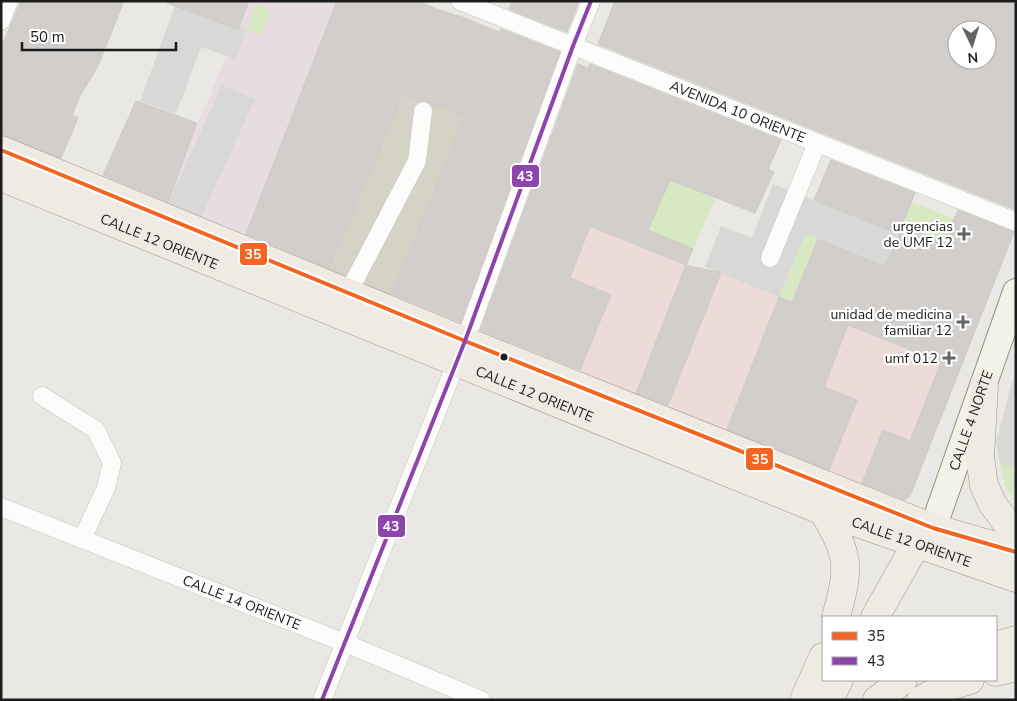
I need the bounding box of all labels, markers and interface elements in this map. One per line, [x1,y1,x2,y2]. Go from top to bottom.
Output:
scale bar [22,20,176,52]
north arrow [947,20,997,70]
text: 50 m [30,27,65,47]
text: N [967,48,979,67]
street label: AVENIDA 10 ORIENTE [667,76,808,147]
line badge: 43 [511,164,540,188]
text: 43 [517,167,533,186]
street label: CALLE 12 ORIENTE [97,209,221,274]
place label: urgencias de UMF 12 [884,217,953,252]
marker: urgencias de UMF 12 [957,227,971,241]
line badge: 35 [239,242,268,266]
text: 35 [245,245,261,264]
place label: unidad de medicina familiar 12 [830,305,952,340]
marker: unidad de medicina familiar 12 [956,315,970,329]
place label: umf 012 [885,349,938,368]
marker: umf 012 [942,351,956,365]
unlabelled marker [499,352,509,362]
street label: CALLE 12 ORIENTE [473,362,596,427]
street label: CALLE 4 NORTE [945,368,998,473]
line badge: 35 [745,447,774,471]
text: 35 [752,450,768,469]
street label: CALLE 12 ORIENTE [849,513,974,572]
line badge: 43 [377,514,406,538]
text: 43 [383,517,399,536]
street label: CALLE 14 ORIENTE [180,571,304,635]
legend [822,616,997,681]
text: 35 [867,626,885,646]
text: 43 [867,651,885,671]

